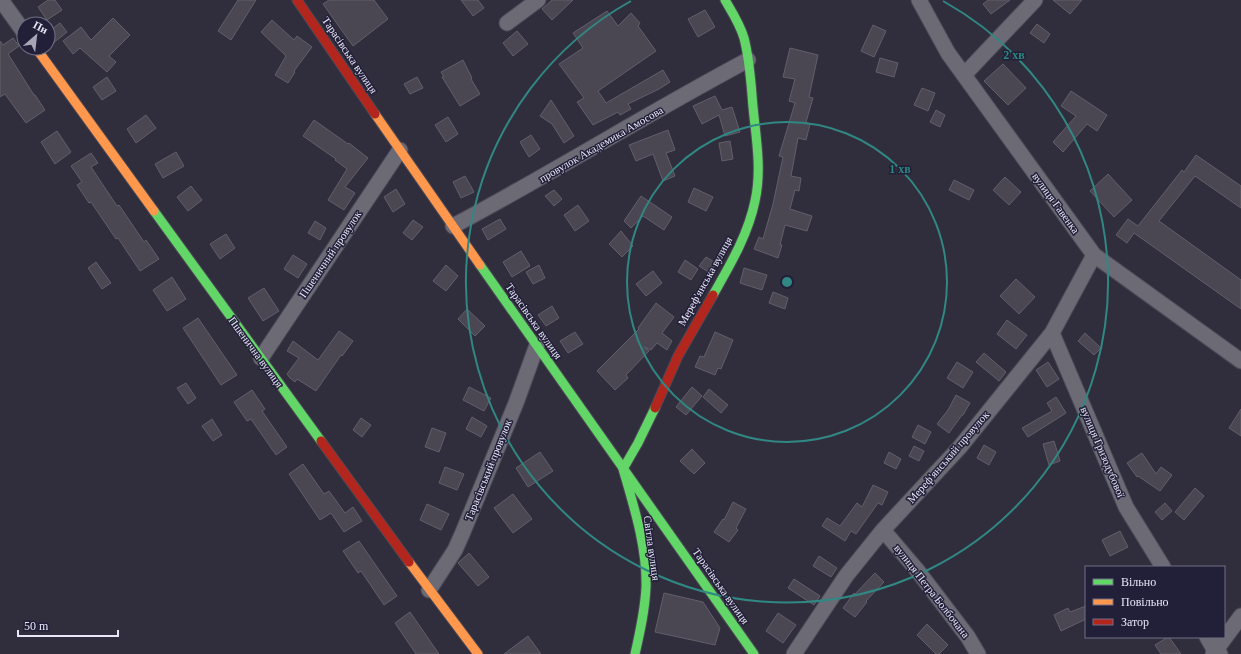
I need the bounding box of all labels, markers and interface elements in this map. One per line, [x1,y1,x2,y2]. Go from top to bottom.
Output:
street label: Тарасівська вулиця [320,14,380,96]
north arrow [16,16,56,56]
text: Пн [31,18,51,36]
text: 2 хв [1003,48,1025,62]
street label: провулок Академика Амосова [537,104,665,184]
text: 1 хв [889,162,911,176]
street label: вулиця Гавенка [1030,170,1082,236]
street label: Пшеничний провулок [296,208,364,300]
street label: Мереф'янська вулиця [676,234,734,328]
centre of rings [780,275,794,289]
street label: Тарасівська вулиця [503,281,565,361]
street label: Пшенична вулиця [226,314,286,390]
street label: вулиця Гризодубової [1078,405,1128,500]
street label: Мереф'янський провулок [905,408,992,505]
street label: Тарасівський провулок [462,417,514,522]
street label: Світла вулиця [642,515,662,581]
street label: вулиця Петра Болбочана [892,542,972,640]
street label: Тарасівська вулиця [690,546,752,626]
legend [1085,566,1225,638]
text: Вільно [1121,575,1156,589]
text: Повільно [1121,595,1169,609]
scale bar [18,612,118,638]
text: Затор [1121,615,1149,629]
text: 50 m [24,619,49,633]

